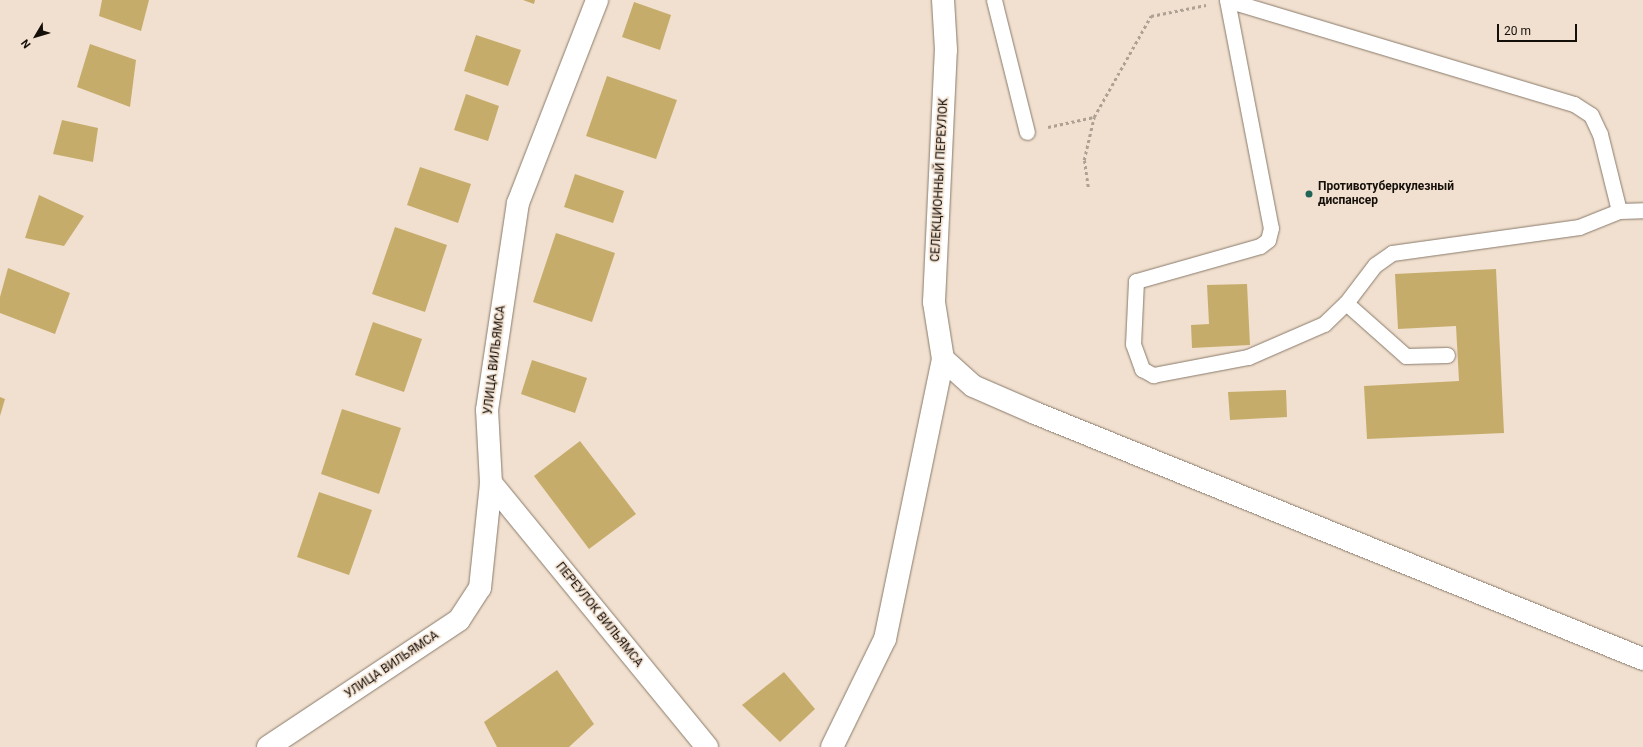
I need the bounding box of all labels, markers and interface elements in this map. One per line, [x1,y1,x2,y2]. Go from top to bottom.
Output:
north arrow [16,16,56,56]
scale bar [1499,16,1579,42]
text: 20 m [1504,24,1531,38]
text: N [19,37,34,51]
street label: СЕЛЕКЦИОННЫЙ ПЕРЕУЛОК [929,98,951,262]
place label: Противотуберкулезный диспансер [1318,180,1454,208]
marker: Противотуберкулезный диспансер [1303,188,1315,200]
street label: УЛИЦА ВИЛЬЯМСА [481,305,509,415]
street label: ПЕРЕУЛОК ВИЛЬЯМСА [552,560,646,670]
street label: УЛИЦА ВИЛЬЯМСА [342,628,442,702]

